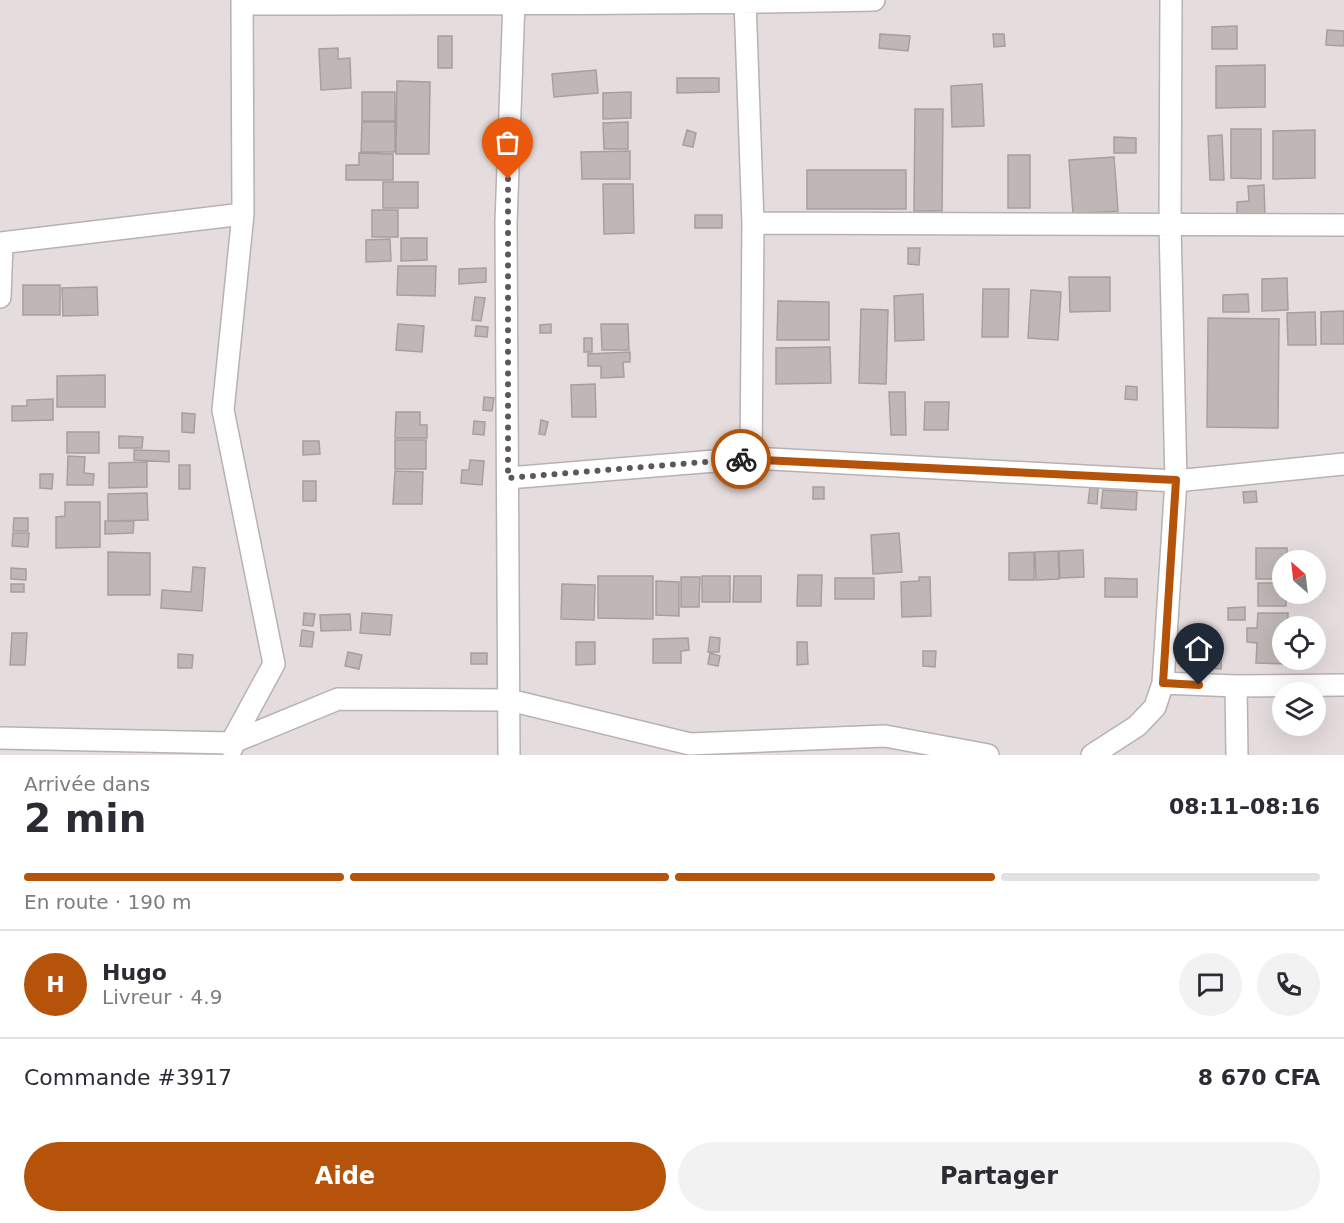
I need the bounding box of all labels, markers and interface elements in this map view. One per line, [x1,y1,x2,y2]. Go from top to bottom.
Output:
pin [482,117,533,179]
icon: bag [491,126,524,159]
courier [711,429,771,489]
icon: bike [725,443,758,476]
north arrow [1272,550,1326,604]
map controls [1272,550,1326,736]
button: locate [1272,616,1326,670]
pin [1173,623,1224,685]
icon: home [1182,632,1215,665]
button: layers [1272,682,1326,736]
text: Arrivée dans [24,772,150,796]
text: 08:11–08:16 [1169,794,1320,819]
text: 2 min [24,796,146,841]
text: En route · 190 m [24,890,192,914]
button: chat [1179,953,1242,1016]
button: phone [1257,953,1320,1016]
text: Hugo [102,960,167,985]
text: H [46,972,65,997]
text: Livreur · 4.9 [102,985,222,1009]
text: Commande #3917 [24,1065,232,1090]
text: 8 670 CFA [1198,1065,1320,1090]
button: Aide [24,1142,666,1211]
button: Partager [678,1142,1320,1211]

